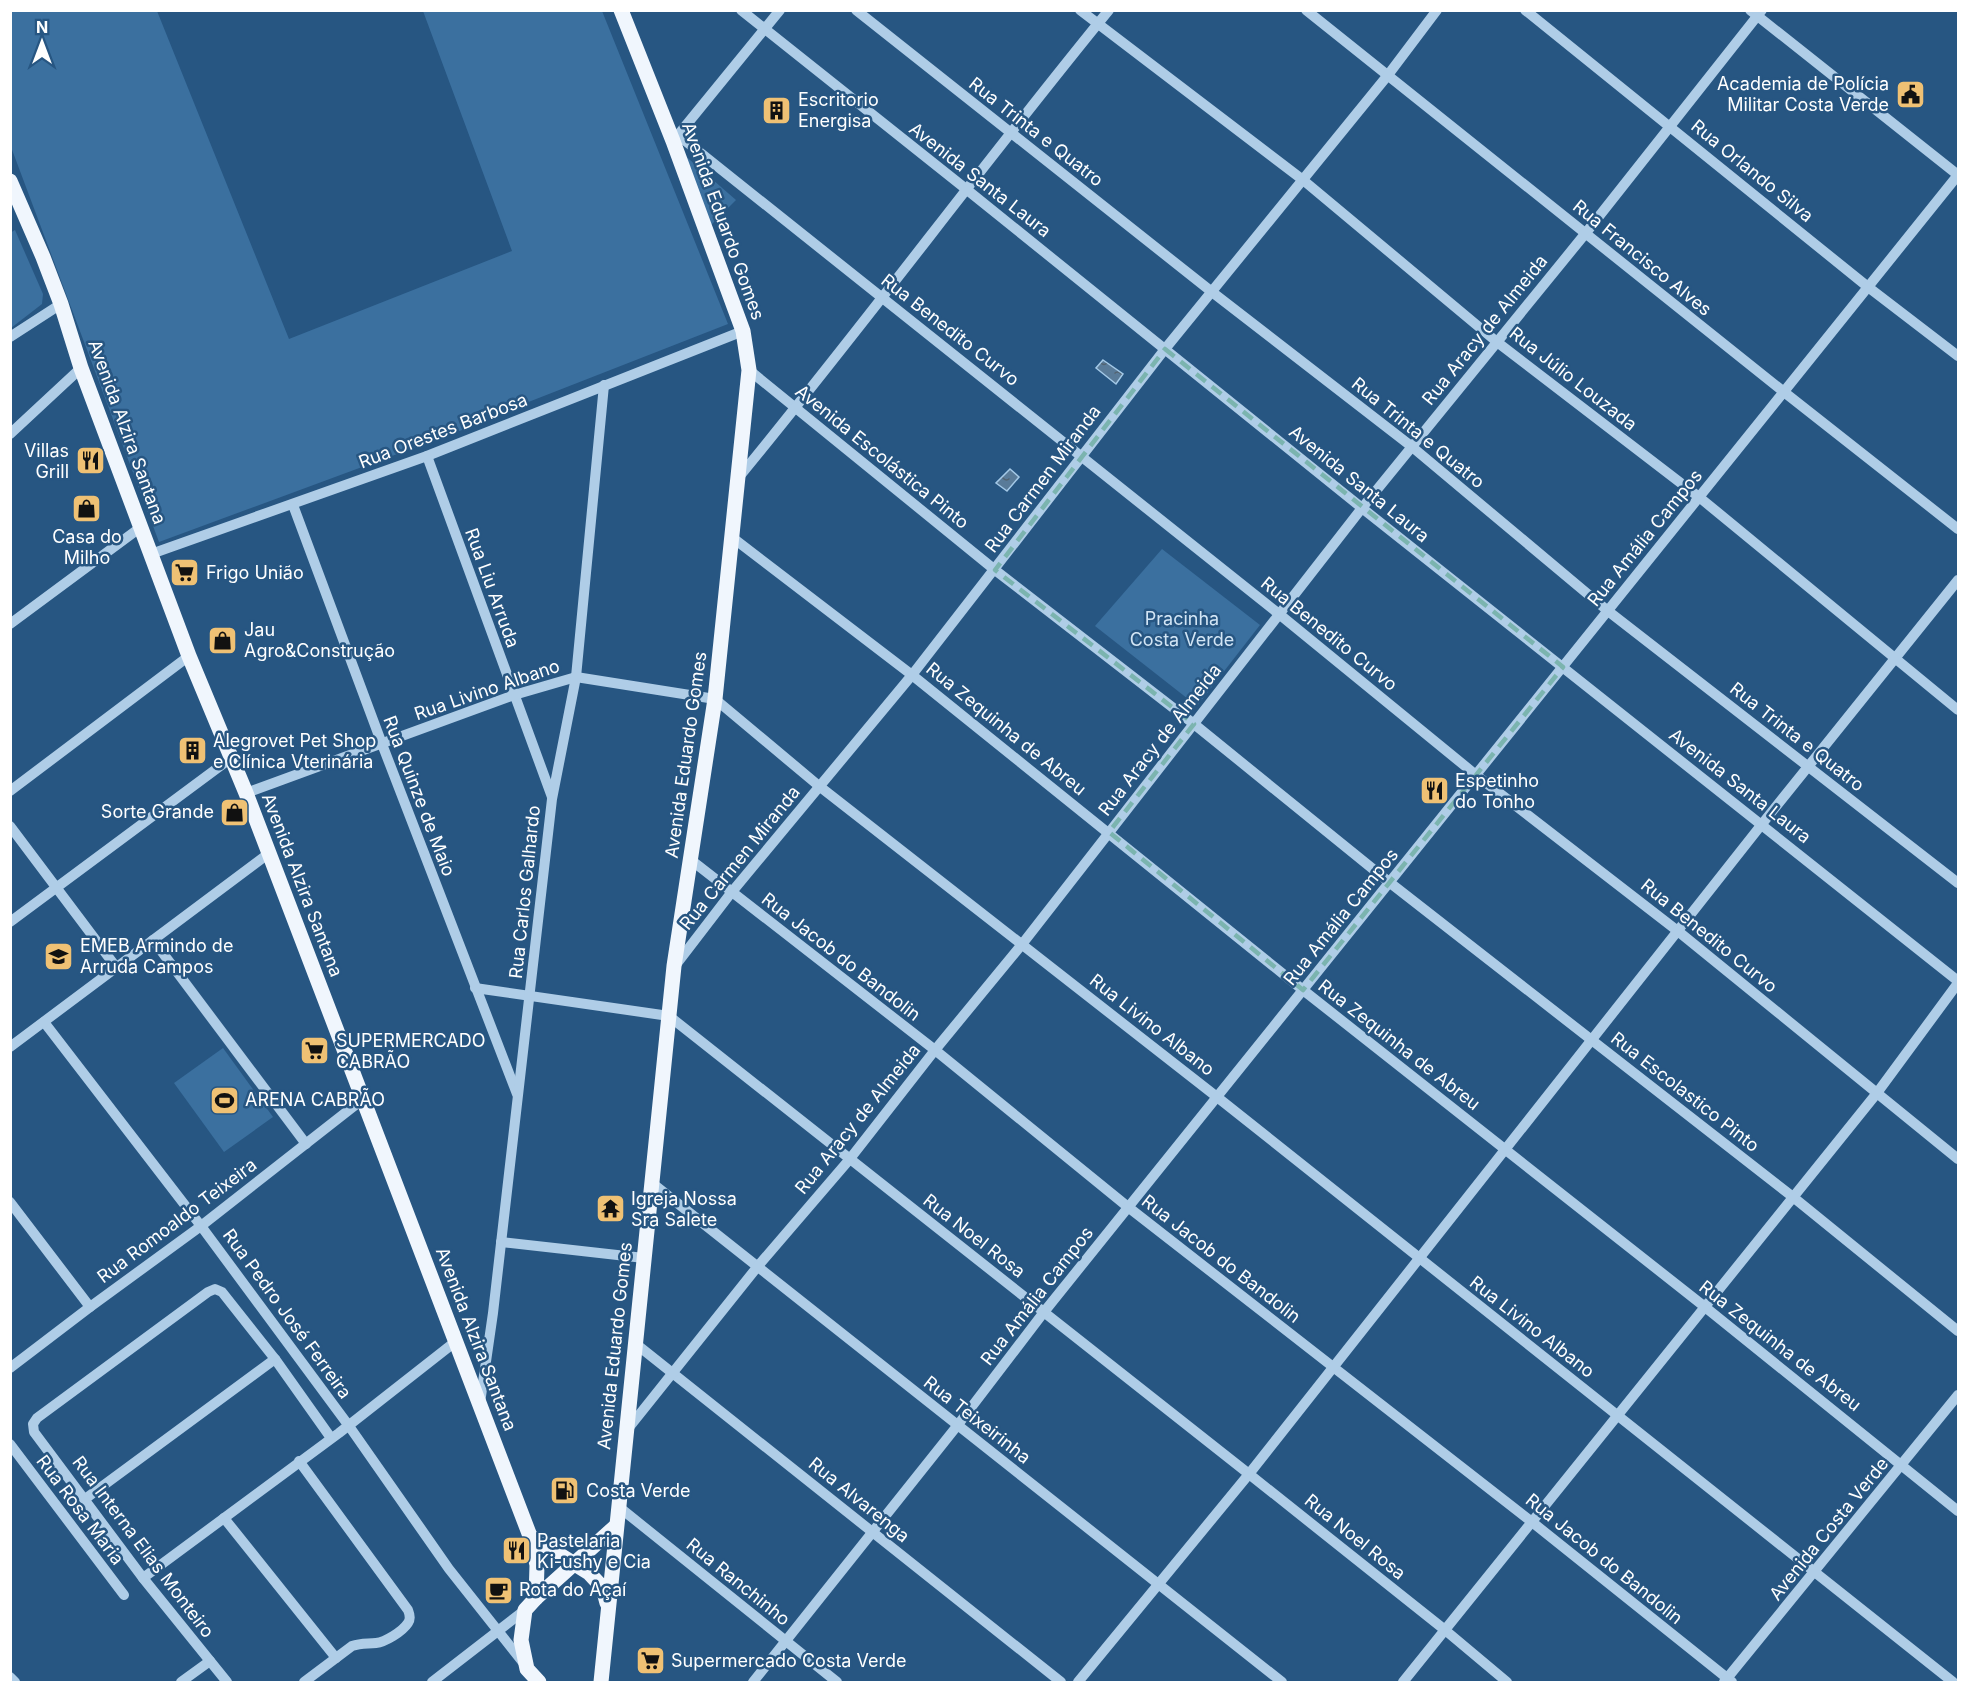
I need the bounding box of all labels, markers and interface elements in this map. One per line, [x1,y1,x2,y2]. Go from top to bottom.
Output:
north arrow [12,12,72,72]
text: N [36,17,48,37]
street label: Rua Trinta e Quatro [965,73,1108,190]
place label: Academia de Polícia Militar Costa Verde [1717,73,1889,115]
public building icon: Academia de Polícia Militar Costa Verde [1894,78,1926,110]
place label: Escritorio Energisa [798,89,879,131]
building icon: Escritorio Energisa [761,94,793,126]
street label: Rua Orlando Silva [1687,115,1817,226]
street label: Avenida Santa Laura [905,118,1055,241]
street label: Avenida Eduardo Gomes [678,119,769,322]
street label: Rua Francisco Alves [1569,195,1716,320]
street label: Rua Aracy de Almeida [1418,250,1552,409]
street label: Rua Benedito Curvo [877,269,1023,390]
street label: Rua Júlio Louzada [1506,322,1641,435]
street label: Avenida Alzira Santana [84,337,171,527]
street label: Rua Trinta e Quatro [1348,373,1489,493]
street label: Avenida Escolástica Pinto [791,380,973,533]
street label: Rua Orestes Barbosa [356,389,530,472]
street label: Rua Carmen Miranda [980,401,1105,556]
street label: Avenida Santa Laura [1285,421,1433,546]
place label: Villas Grill [24,440,69,482]
restaurant icon: Villas Grill [74,445,106,477]
street label: Rua Amália Campos [1583,465,1706,610]
shop icon: Casa do Milho [71,492,103,524]
street label: Rua Liu Arruda [461,525,524,650]
place label: Casa do Milho [52,526,122,568]
supermarket icon: Frigo União [169,557,201,589]
place label: Frigo União [206,562,304,583]
street label: Rua Benedito Curvo [1257,572,1402,695]
park label: Pracinha Costa Verde [1130,608,1234,650]
place label: Jau Agro&Construção [244,619,395,661]
shop icon: Jau Agro&Construção [207,624,239,656]
street label: Avenida Eduardo Gomes [661,650,710,860]
street label: Rua Livino Albano [411,655,562,724]
street label: Rua Zequinha de Abreu [922,658,1090,799]
street label: Rua Aracy de Almeida [1094,660,1225,820]
street label: Rua Trinta e Quatro [1726,678,1869,795]
street label: Rua Quinze de Maio [379,713,460,879]
street label: Avenida Santa Laura [1665,724,1815,847]
place label: Alegrovet Pet Shop e Clínica Vterinária [213,730,376,772]
building icon: Alegrovet Pet Shop e Clínica Vterinária [176,735,208,767]
place label: Espetinho do Tonho [1455,770,1539,812]
restaurant icon: Espetinho do Tonho [1418,775,1450,807]
street label: Rua Carmen Miranda [675,782,804,934]
street label: Avenida Alzira Santana [258,790,347,980]
shop icon: Sorte Grande [219,796,251,828]
place label: Sorte Grande [101,801,214,822]
street label: Rua Carlos Galhardo [505,804,544,980]
street label: Rua Amália Campos [1279,844,1402,989]
street label: Rua Benedito Curvo [1637,874,1782,997]
street label: Rua Jacob do Bandolin [758,888,925,1025]
place label: EMEB Armindo de Arruda Campos [80,935,233,977]
school or university icon: EMEB Armindo de Arruda Campos [43,940,75,972]
street label: Rua Livino Albano [1086,969,1219,1080]
street label: Rua Zequinha de Abreu [1314,975,1484,1114]
street label: Rua Escolastico Pinto [1607,1027,1764,1156]
place label: SUPERMERCADO CABRÃO [336,1030,485,1072]
supermarket icon: SUPERMERCADO CABRÃO [299,1035,331,1067]
street label: Rua Aracy de Almeida [791,1039,925,1198]
sports icon: ARENA CABRÃO [208,1084,240,1116]
place label: ARENA CABRÃO [245,1088,385,1110]
street label: Rua Romoaldo Teixeira [93,1154,260,1287]
place label: Igreja Nossa Sra Salete [631,1188,737,1230]
street label: Rua Noel Rosa [919,1189,1029,1282]
street label: Rua Jacob do Bandolin [1138,1190,1305,1327]
temple icon: Igreja Nossa Sra Salete [594,1193,626,1225]
street label: Rua Amália Campos [976,1222,1097,1369]
street label: Rua Pedro José Ferreira [219,1225,356,1403]
street label: Avenida Eduardo Gomes [593,1241,636,1451]
street label: Avenida Alzira Santana [432,1244,521,1434]
street label: Rua Livino Albano [1466,1271,1599,1382]
street label: Rua Zequinha de Abreu [1695,1276,1865,1415]
street label: Rua Teixeirinha [920,1371,1035,1468]
street label: Rua Rosa Maria [32,1451,129,1569]
street label: Rua Interna Elias Monteiro [68,1452,218,1642]
street label: Rua Alvarenga [805,1453,914,1547]
street label: Avenida Costa Verde [1765,1453,1893,1604]
fuel station icon: Costa Verde [549,1475,581,1507]
place label: Costa Verde [586,1480,691,1501]
street label: Rua Jacob do Bandolin [1522,1489,1687,1628]
street label: Rua Noel Rosa [1301,1490,1410,1584]
place label: Pastelaria Ki-ushy e Cia [537,1530,651,1572]
street label: Rua Ranchinho [682,1533,794,1630]
restaurant icon: Pastelaria Ki-ushy e Cia [500,1535,532,1567]
cafe icon: Rota do Açaí [482,1574,514,1606]
place label: Rota do Açaí [519,1579,627,1600]
supermarket icon: Supermercado Costa Verde [634,1645,666,1677]
place label: Supermercado Costa Verde [671,1650,907,1671]

